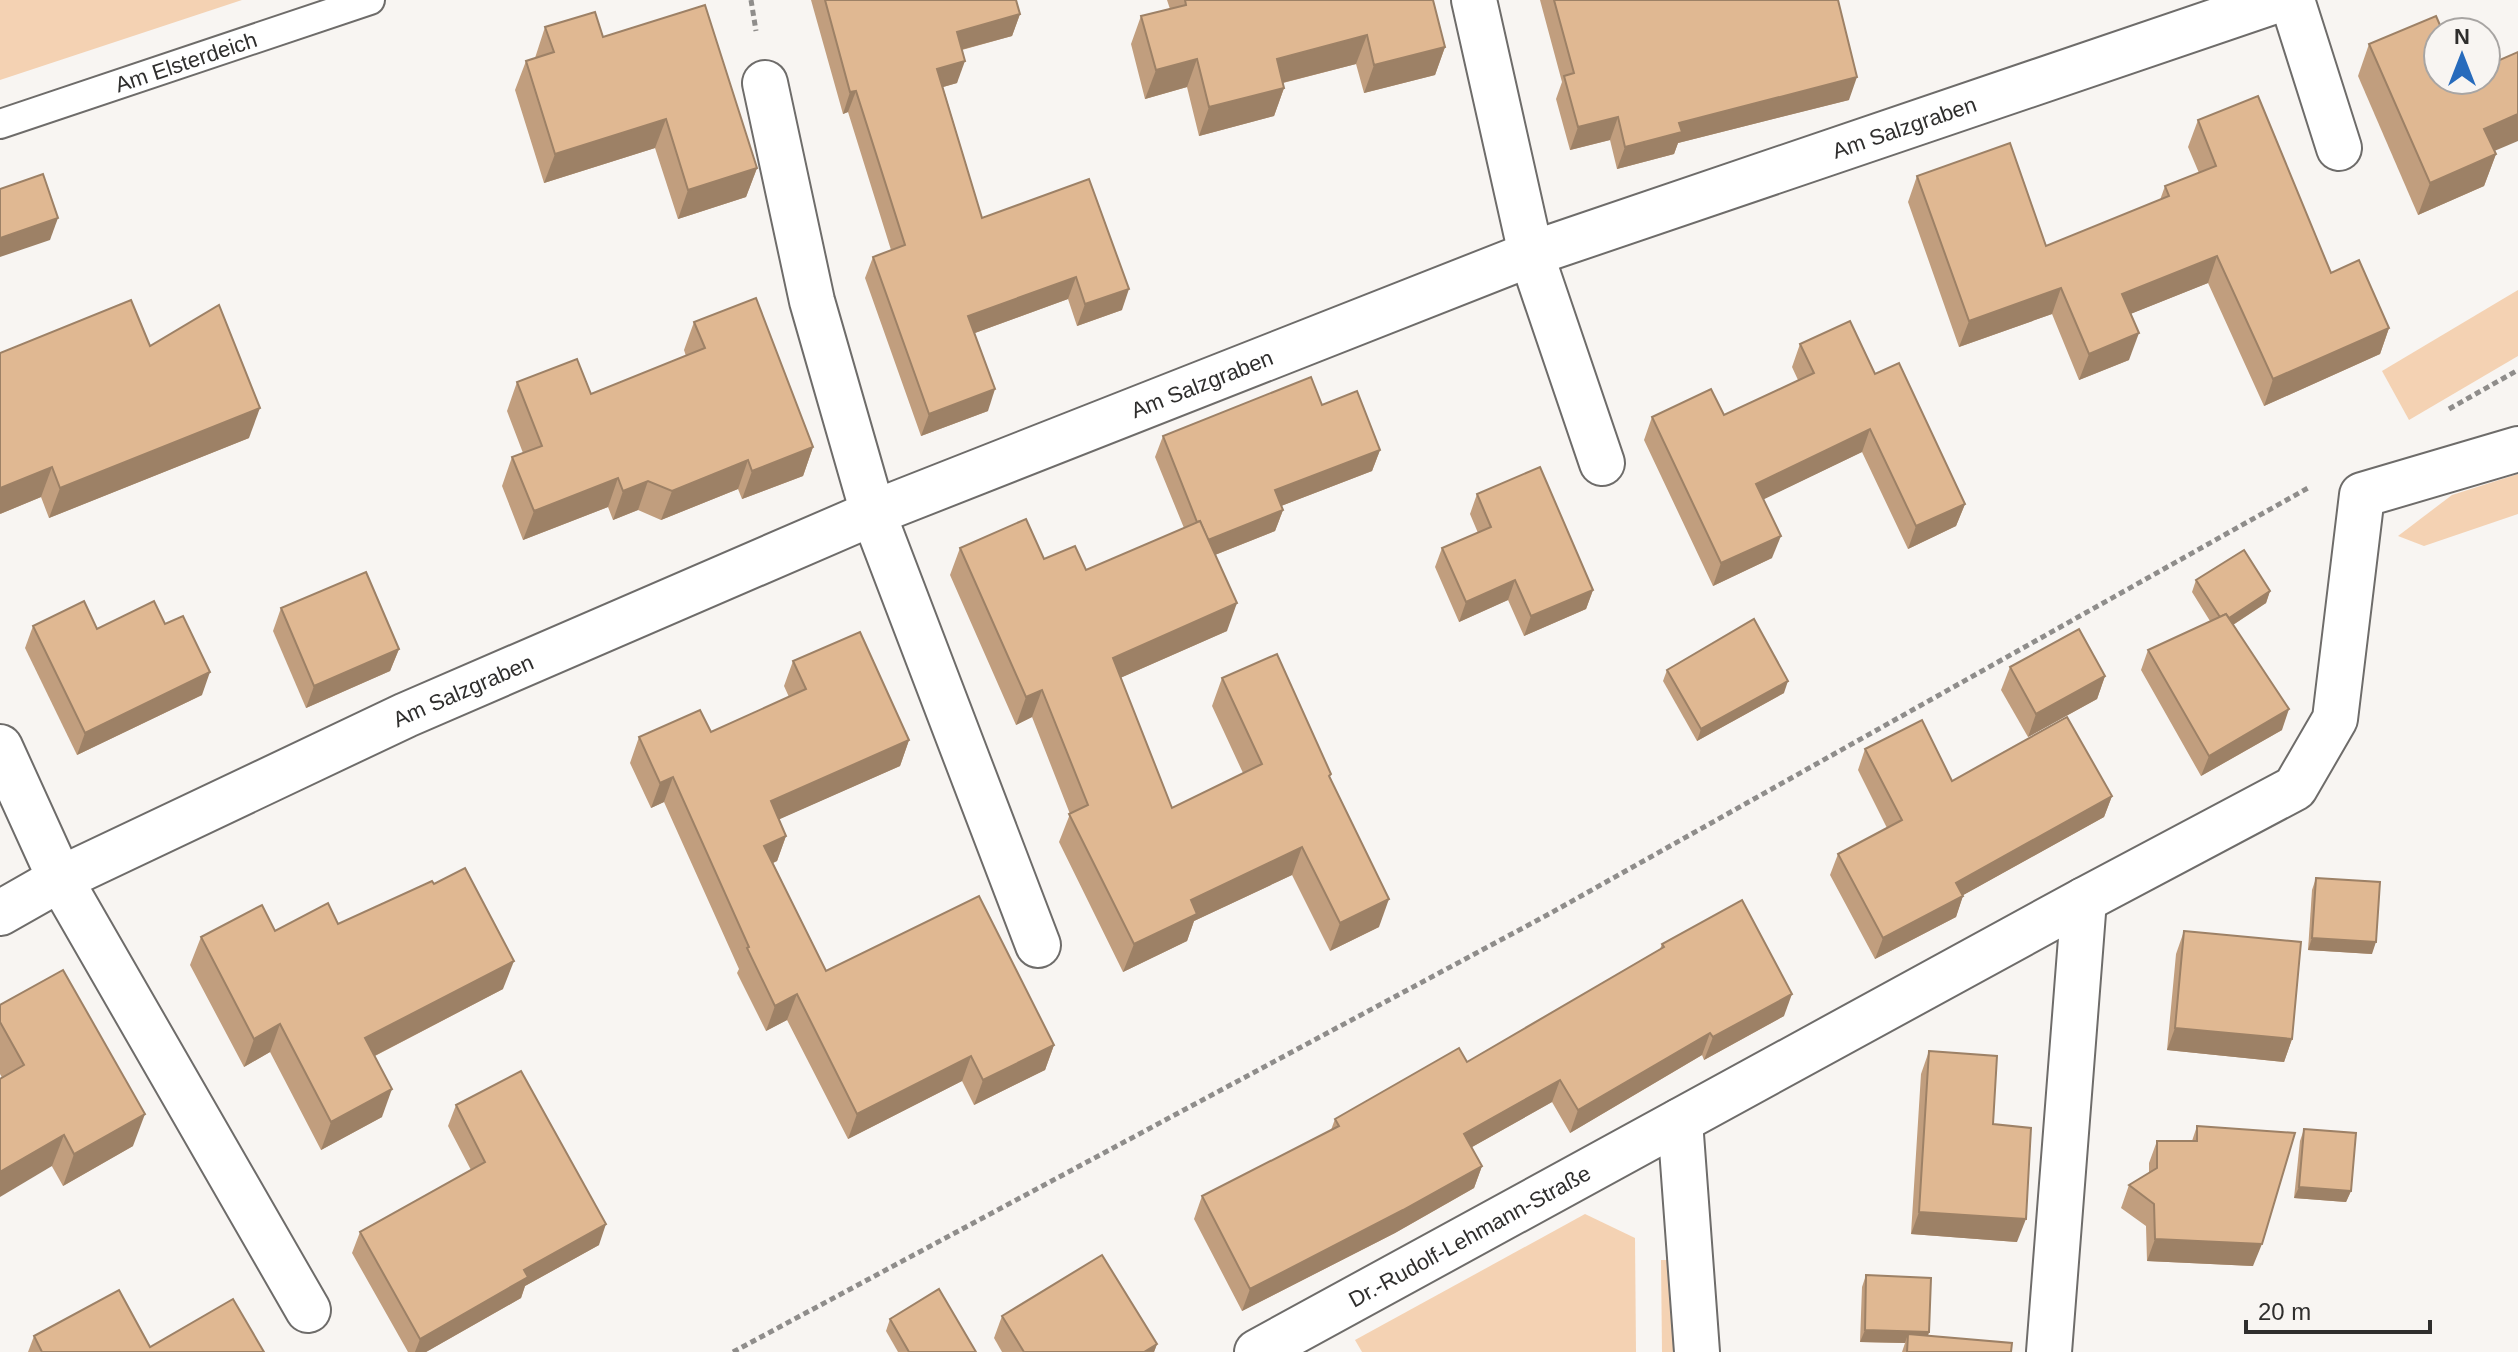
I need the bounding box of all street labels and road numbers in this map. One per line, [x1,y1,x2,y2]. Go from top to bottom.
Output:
street label: Am Elsterdeich [112,26,260,97]
street label: Am Salzgraben [1829,91,1979,163]
street label: Am Salzgraben [1127,344,1276,423]
street label: Am Salzgraben [389,649,537,732]
street label: Dr.-Rudolf-Lehmann-Straße [1344,1160,1595,1312]

